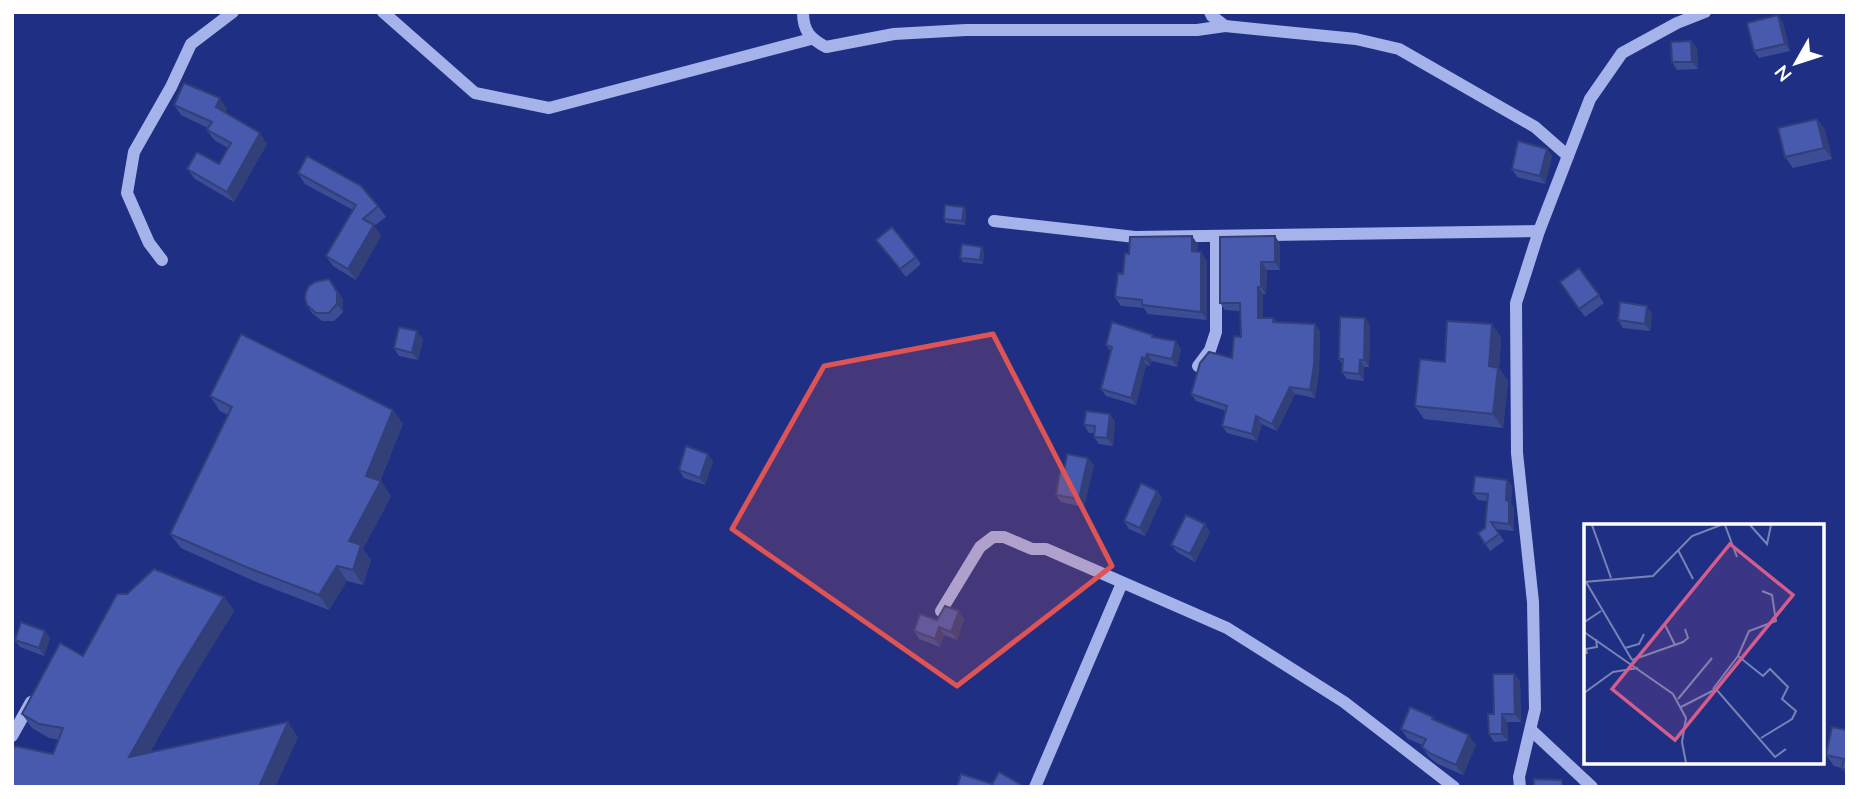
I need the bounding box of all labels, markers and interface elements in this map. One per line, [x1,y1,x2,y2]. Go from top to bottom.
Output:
north arrow [1761,28,1831,98]
text: N [1769,59,1798,87]
inset map [1584,524,1824,764]

